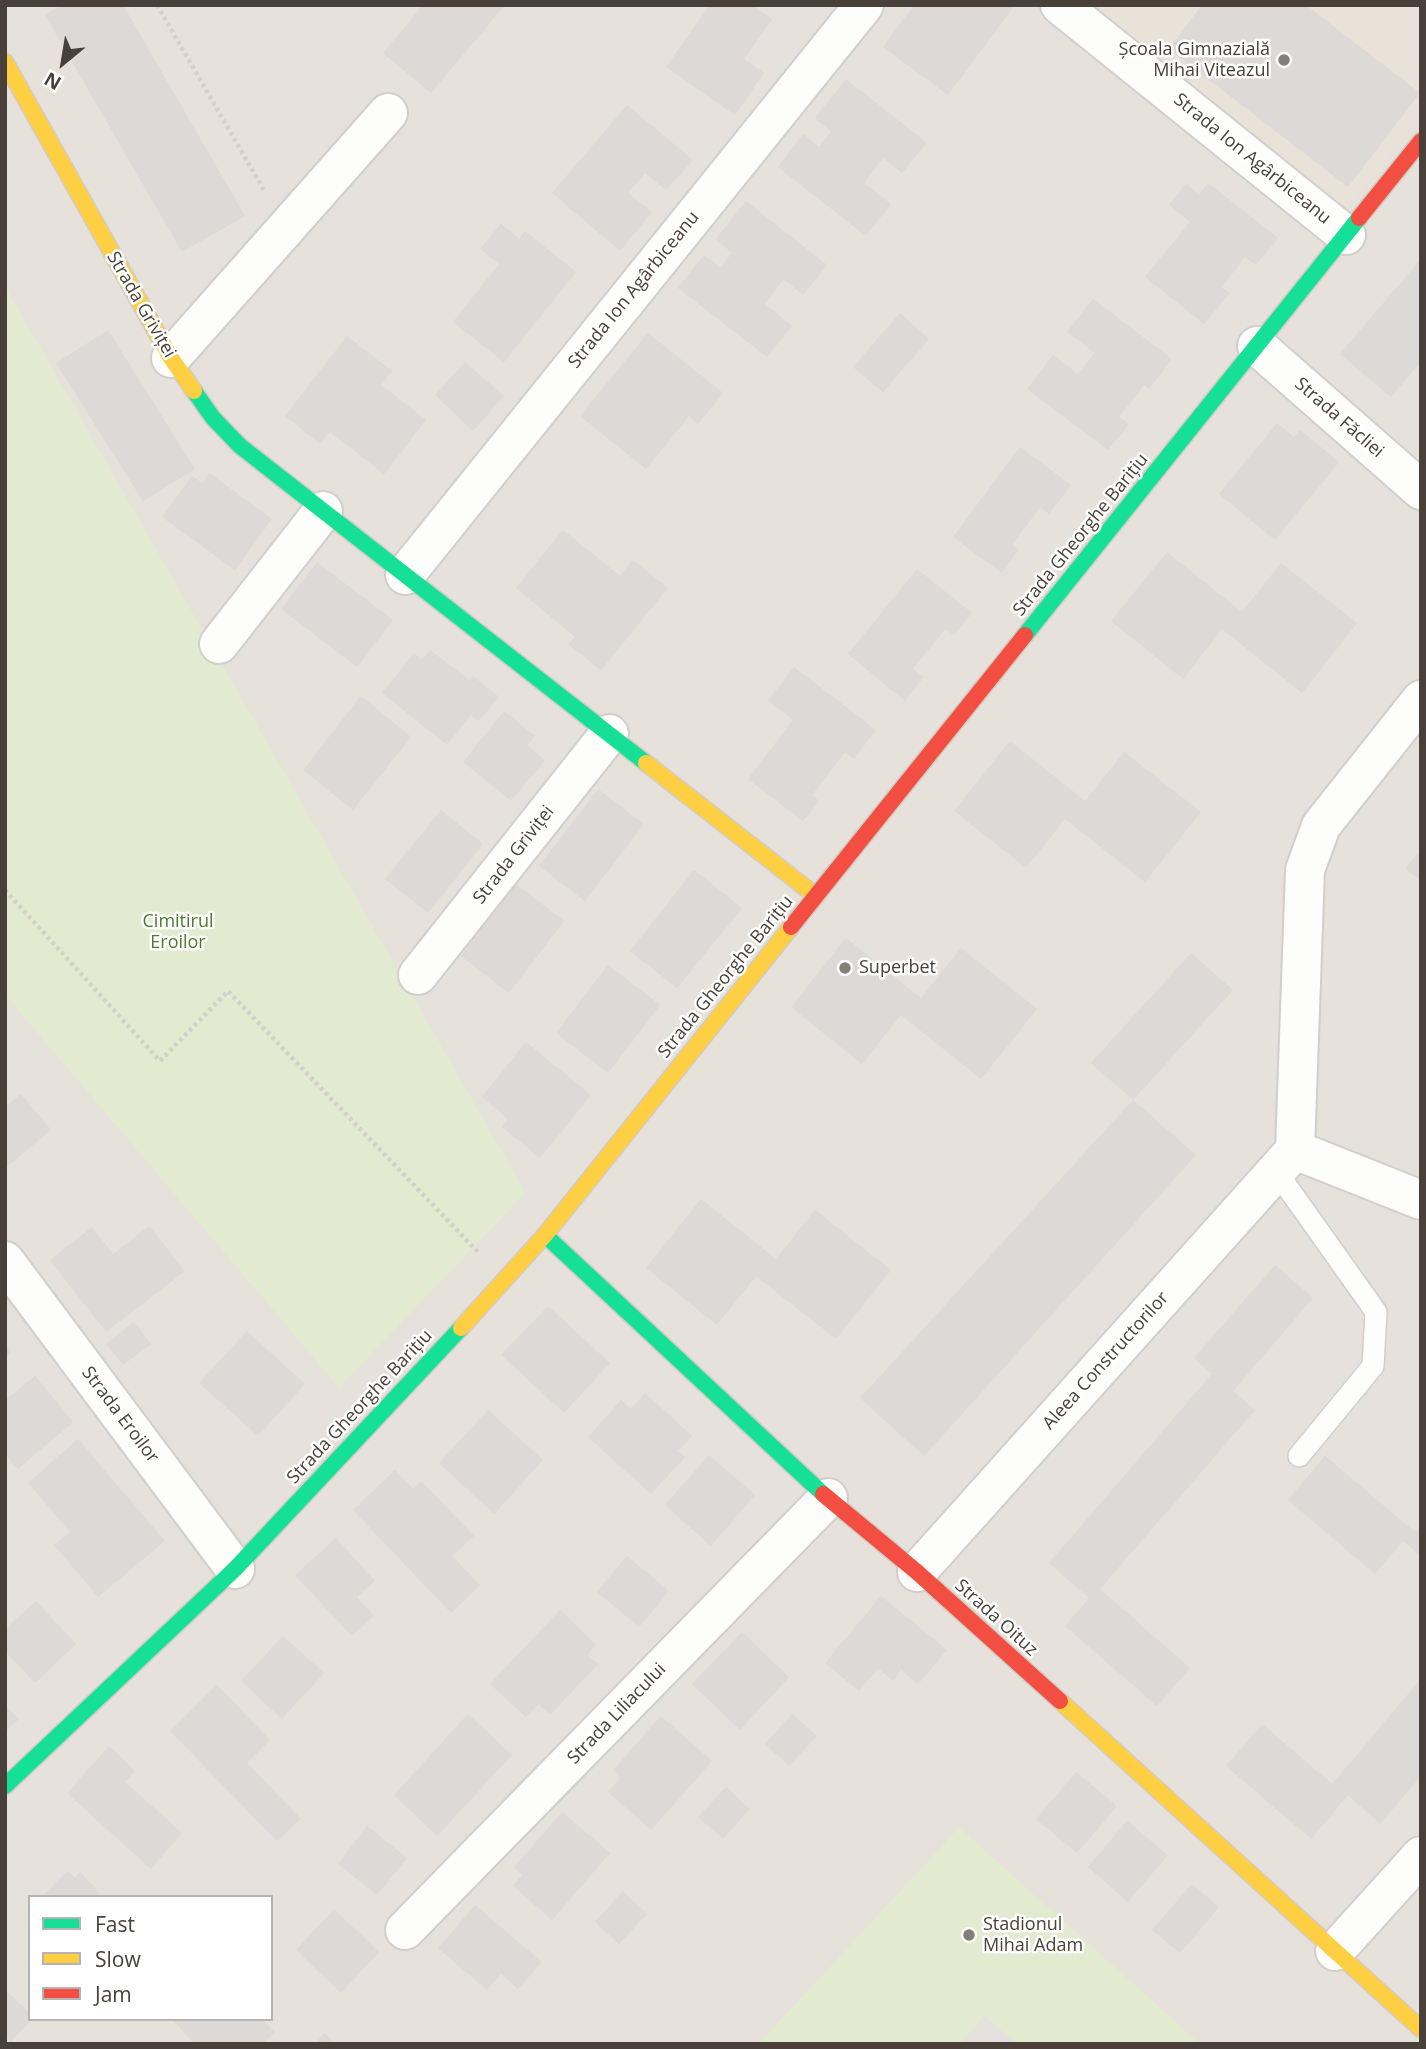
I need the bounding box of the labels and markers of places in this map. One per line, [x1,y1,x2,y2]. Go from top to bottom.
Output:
place label: Școala Gimnazială Mihai Viteazul [1119,39,1270,82]
marker: Școala Gimnazială Mihai Viteazul [1276,52,1292,68]
place label: Superbet [859,957,936,979]
marker: Superbet [837,960,853,976]
place label: Stadionul Mihai Adam [983,1914,1083,1956]
marker: Stadionul Mihai Adam [961,1927,977,1943]

